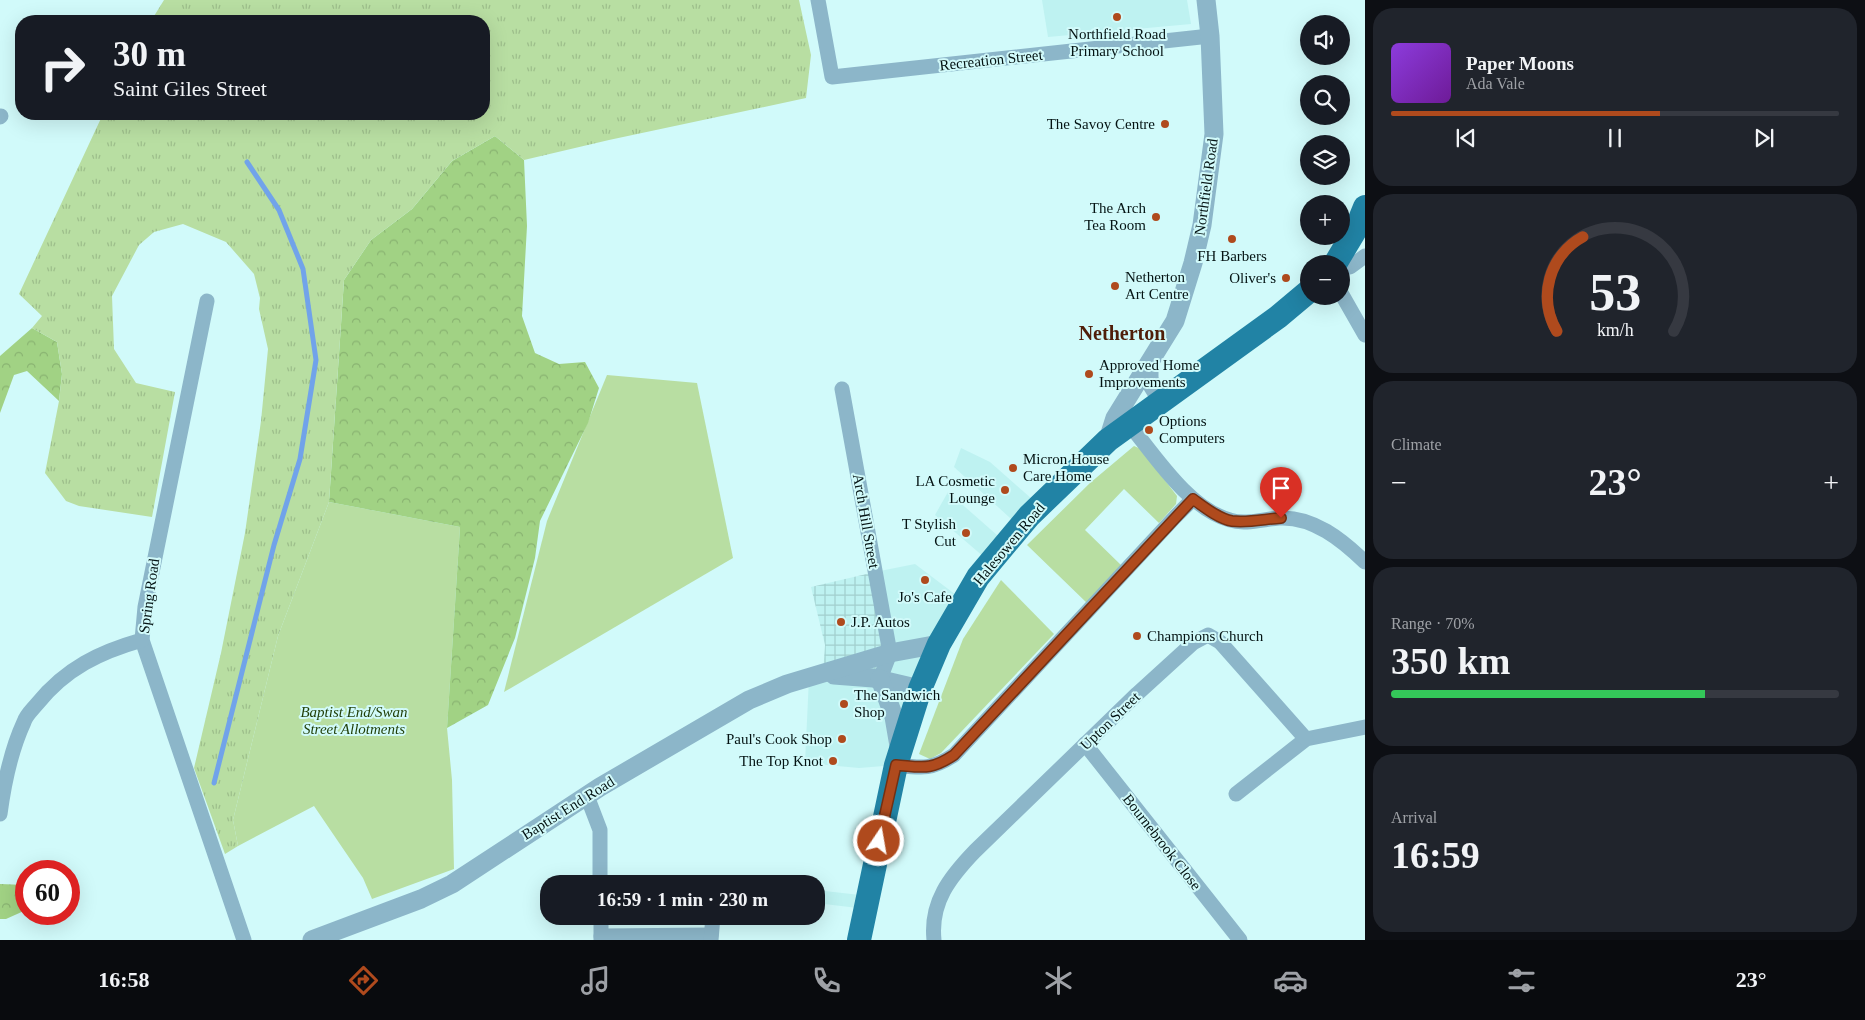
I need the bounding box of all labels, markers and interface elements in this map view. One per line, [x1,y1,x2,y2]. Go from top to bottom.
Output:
marker: Northfield Road Primary School [1111,11,1123,23]
map controls [1300,15,1350,305]
button: sound [1300,15,1350,65]
place label: Northfield Road Primary School [1068,26,1166,59]
icon: right [30,35,95,100]
text: 30 m [113,35,186,74]
street label: Recreation Street [939,47,1044,73]
text: Paper Moons [1466,53,1574,74]
button: search [1300,75,1350,125]
text: Ada Vale [1466,75,1525,92]
text: Saint Giles Street [113,76,267,101]
place label: The Savoy Centre [1047,116,1155,132]
marker: The Savoy Centre [1159,118,1171,130]
icon: previous [1452,124,1480,152]
icon: pause [1601,124,1629,152]
icon: next [1750,124,1778,152]
button: layers [1300,135,1350,185]
street label: Northfield Road [1191,137,1221,237]
button: + [1300,195,1350,245]
place label: The Arch Tea Room [1084,200,1146,233]
marker: The Arch Tea Room [1150,211,1162,223]
marker: FH Barbers [1226,233,1238,245]
place label: FH Barbers [1197,248,1267,264]
button: − [1300,255,1350,305]
text: 53 [1589,264,1641,321]
place label: Netherton Art Centre [1125,269,1189,302]
place label: Oliver's [1229,270,1276,286]
marker: Oliver's [1280,272,1292,284]
marker: Netherton Art Centre [1109,280,1121,292]
text: km/h [1597,320,1633,340]
district label: Netherton [1079,322,1165,344]
place label: Approved Home Improvements [1099,357,1200,390]
marker: Approved Home Improvements [1083,368,1095,380]
place label: Options Computers [1159,413,1225,446]
marker: Options Computers [1143,424,1155,436]
text: Climate [1391,436,1442,453]
place label: Micron House Care Home [1023,451,1110,484]
text: 23° [1588,461,1642,503]
marker: Micron House Care Home [1007,462,1019,474]
pin [1260,467,1302,518]
text: − [1391,467,1407,498]
text: + [1823,467,1839,498]
street label: Arch Hill Street [850,472,882,570]
place label: LA Cosmetic Lounge [915,473,995,506]
icon: arrive [1267,474,1295,502]
marker: LA Cosmetic Lounge [999,484,1011,496]
street label: Halesowen Road [970,499,1048,588]
place label: T Stylish Cut [902,516,957,549]
marker: T Stylish Cut [960,527,972,539]
street label: Spring Road [136,557,162,634]
marker: Jo's Cafe [919,574,931,586]
place label: Jo's Cafe [898,589,952,605]
place label: J.P. Autos [851,614,910,630]
text: Range · 70% [1391,615,1475,632]
marker: J.P. Autos [835,616,847,628]
place label: Champions Church [1147,628,1264,644]
marker: Champions Church [1131,630,1143,642]
text: 350 km [1391,640,1510,682]
place label: The Sandwich Shop [854,687,941,720]
street label: Upton Street [1077,688,1144,753]
marker: The Sandwich Shop [838,698,850,710]
park label: Baptist End/Swan Street Allotments [300,704,408,737]
place label: Paul's Cook Shop [726,731,832,747]
marker: Paul's Cook Shop [836,733,848,745]
place label: The Top Knot [739,753,824,769]
marker: The Top Knot [827,755,839,767]
street label: Baptist End Road [519,773,618,843]
street label: Bournebrook Close [1120,791,1205,893]
text: Arrival [1391,809,1437,826]
position arrow [852,814,904,866]
text: 16:59 [1391,834,1480,876]
speed limit sign: 60 [15,860,80,925]
text: 16:59 · 1 min · 230 m [597,889,768,910]
icon: directions [346,963,381,998]
icon: music [578,963,613,998]
icon: phone [809,963,844,998]
icon: climate [1041,963,1076,998]
icon: car [1273,963,1308,998]
icon: filters [1504,963,1539,998]
text: 16:58 [98,967,150,992]
text: 23° [1736,967,1767,992]

